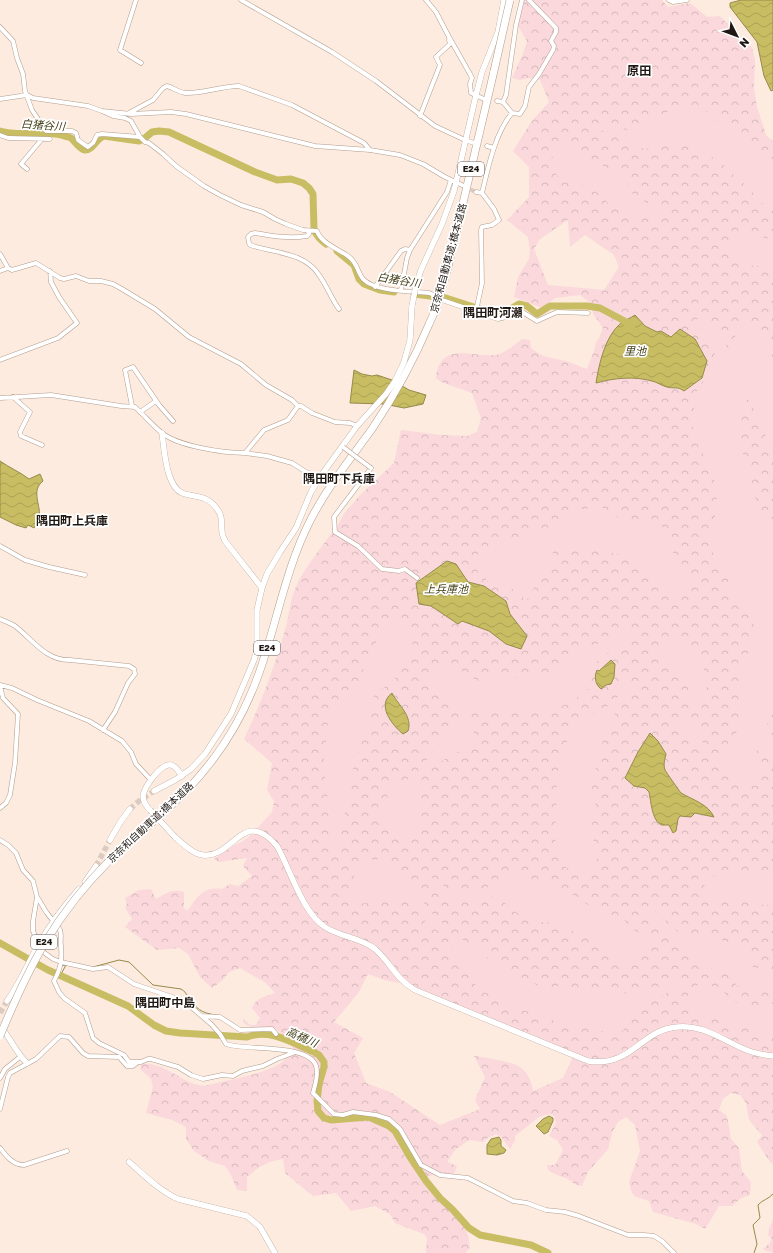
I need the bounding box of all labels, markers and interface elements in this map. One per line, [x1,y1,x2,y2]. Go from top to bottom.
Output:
north arrow [717,16,757,56]
text: N [737,36,752,50]
district label: 原田 [627,63,651,78]
water label: 白猪谷川 [21,116,66,133]
road number: E24 [458,162,484,176]
street label: 京奈和自動車道;橋本道路 [428,202,468,314]
water label: 白猪谷川 [376,270,423,290]
district label: 隅田町河瀬 [463,305,523,320]
water label: 里池 [624,344,647,357]
district label: 隅田町下兵庫 [303,471,375,486]
district label: 隅田町上兵庫 [36,513,108,528]
water label: 上兵庫池 [424,582,469,595]
road number: E24 [254,641,280,655]
street label: 京奈和自動車道;橋本道路 [105,779,195,865]
road number: E24 [31,935,57,949]
district label: 隅田町中島 [135,995,195,1010]
water label: 高橋川 [284,1024,321,1050]

